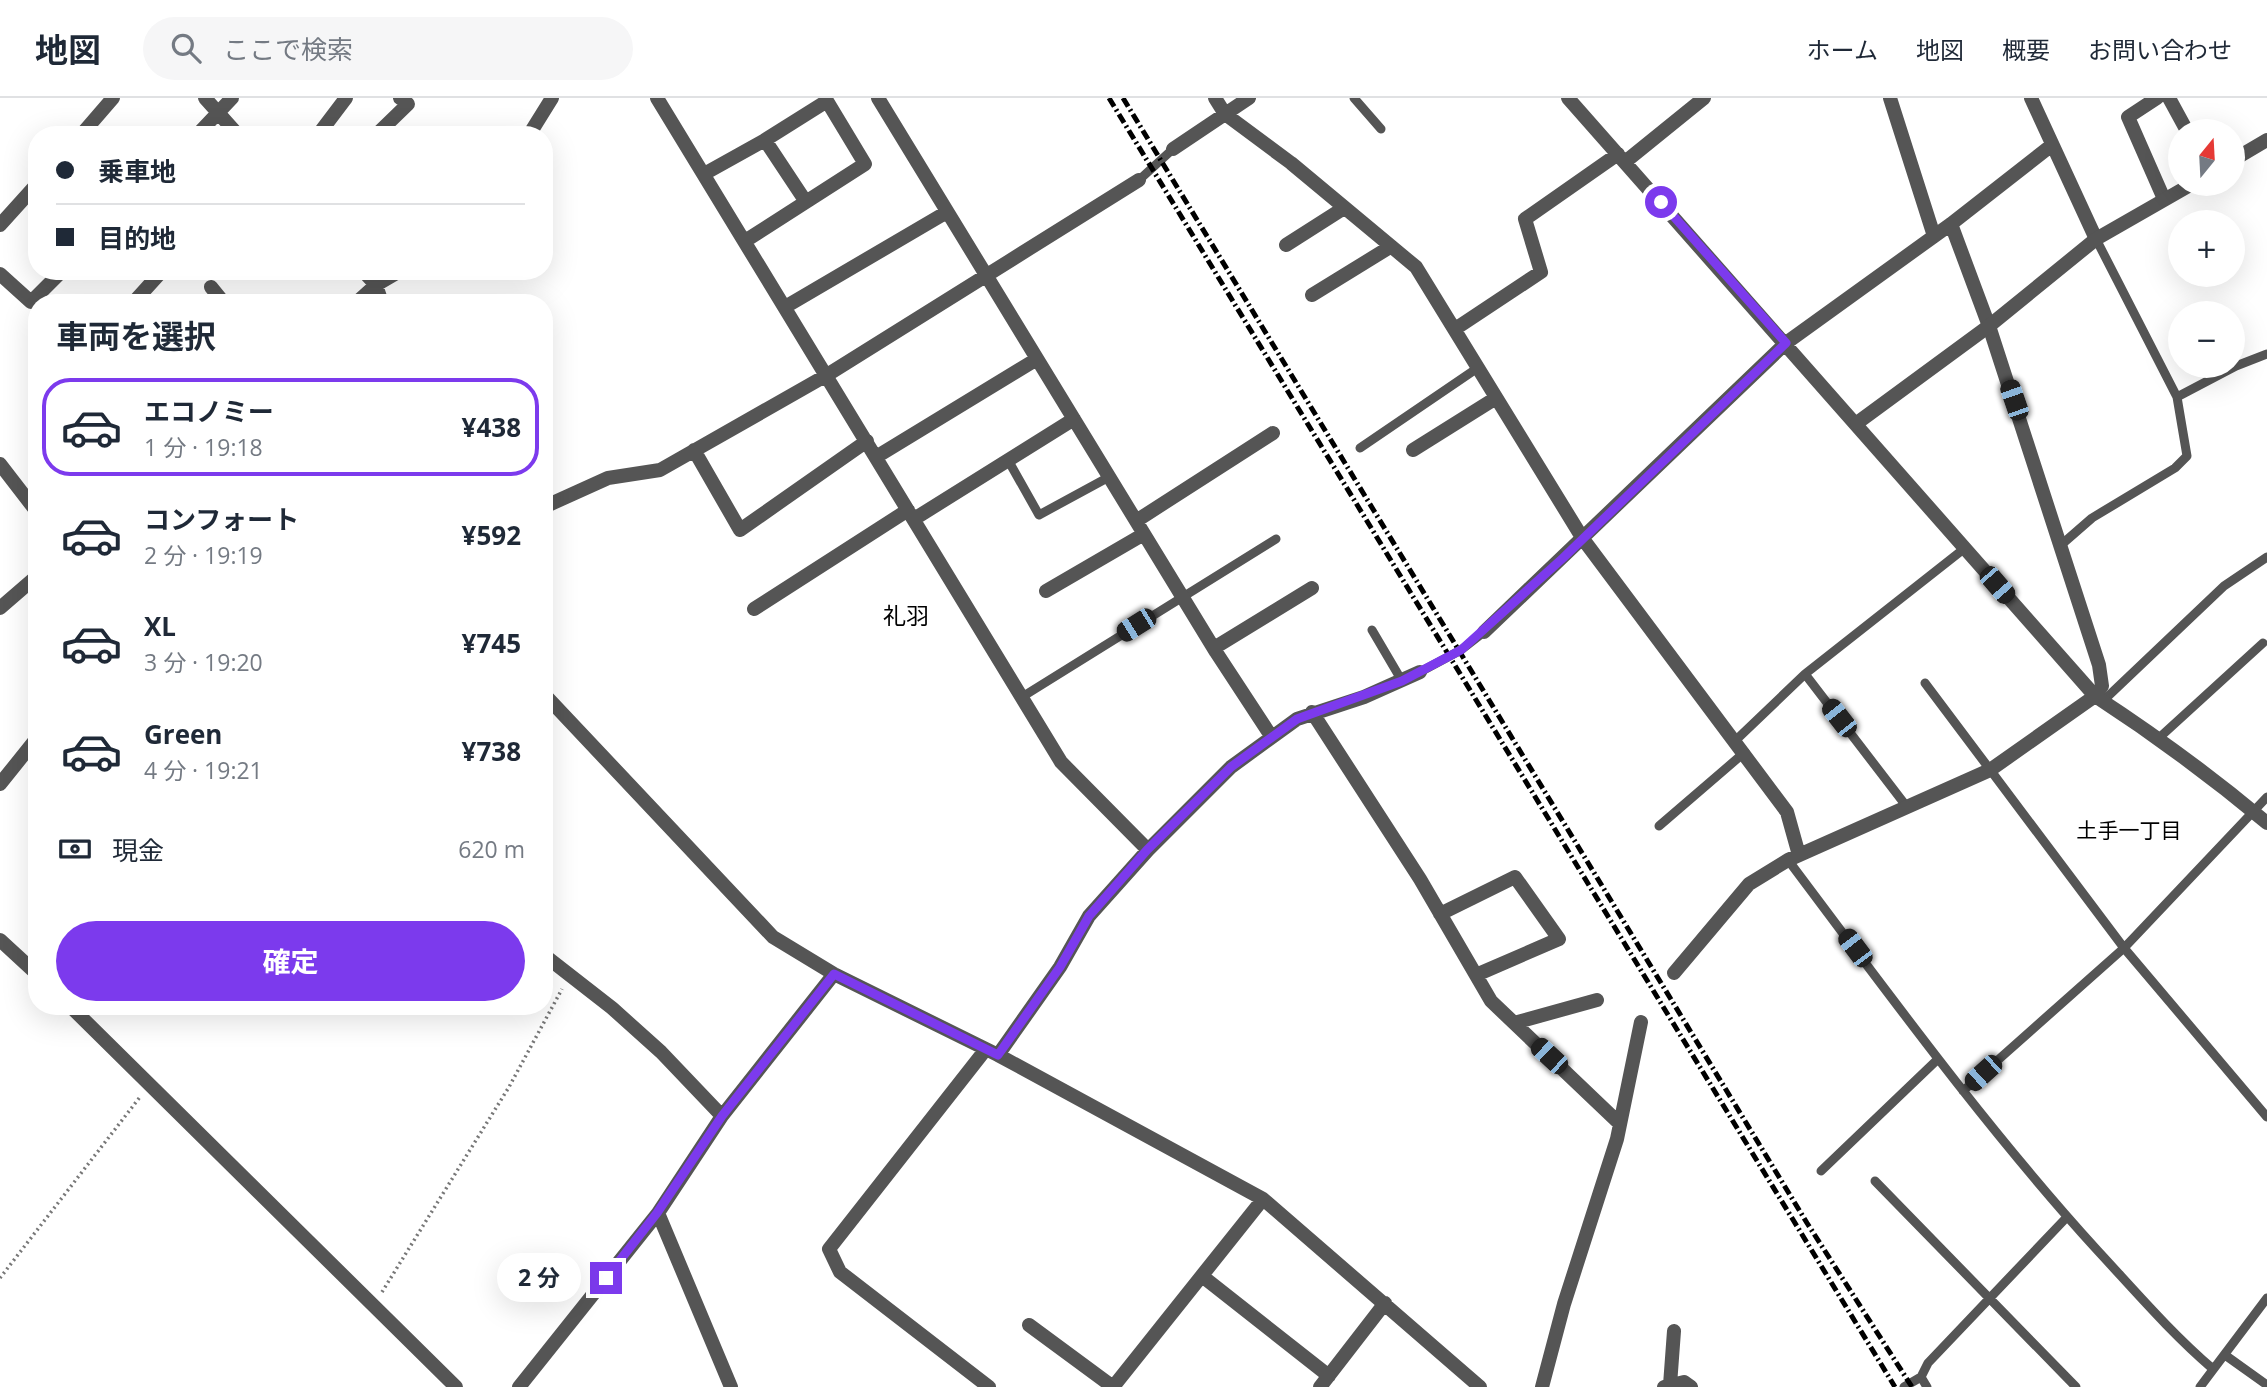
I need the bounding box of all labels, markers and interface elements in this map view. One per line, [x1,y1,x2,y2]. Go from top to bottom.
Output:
search box [143,17,633,80]
text: 地図 [35,27,101,72]
icon: search [167,29,205,67]
text: ここで検索 [223,31,353,67]
text: ホーム [1807,33,1878,66]
text: 地図 [1916,33,1964,66]
text: 概要 [2002,33,2050,66]
text: お問い合わせ [2088,33,2232,66]
north arrow [2168,119,2245,196]
map controls [2168,119,2245,378]
text: 乗車地 [98,153,176,189]
route start [1645,186,1677,218]
button: + [2168,210,2245,287]
text: 目的地 [98,220,176,256]
button: − [2168,301,2245,378]
text: 車両を選択 [56,314,216,357]
car [1998,377,2031,423]
text: エコノミー [144,393,274,429]
icon: car [60,396,123,459]
text: ¥438 [462,409,521,445]
text: 1 分 · 19:18 [144,431,263,463]
text: コンフォート [144,501,299,537]
icon: car [60,504,123,567]
text: ¥592 [462,517,521,553]
text: 2 分 · 19:19 [144,539,263,571]
car [1976,562,2019,608]
district label: 礼羽 [883,599,929,631]
car [1113,605,1160,645]
text: XL [144,608,176,644]
icon: car [60,612,123,675]
text: ¥745 [462,625,521,661]
text: 3 分 · 19:20 [144,646,263,678]
car [1818,695,1861,741]
text: Green [144,716,222,752]
icon: car [60,720,123,783]
text: ¥738 [462,733,521,769]
text: 4 分 · 19:21 [144,754,263,786]
district label: 土手一丁目 [2077,816,2182,844]
icon: cash [56,830,94,868]
text: 現金 [112,832,164,868]
text: 620 m [458,833,525,865]
button: 確定 [56,921,525,1001]
car [1834,925,1877,971]
car [1527,1034,1572,1078]
car [1961,1051,2006,1095]
callout: 2 分 [498,1254,582,1302]
text: 2 分 [518,1261,560,1293]
route end [590,1262,622,1294]

